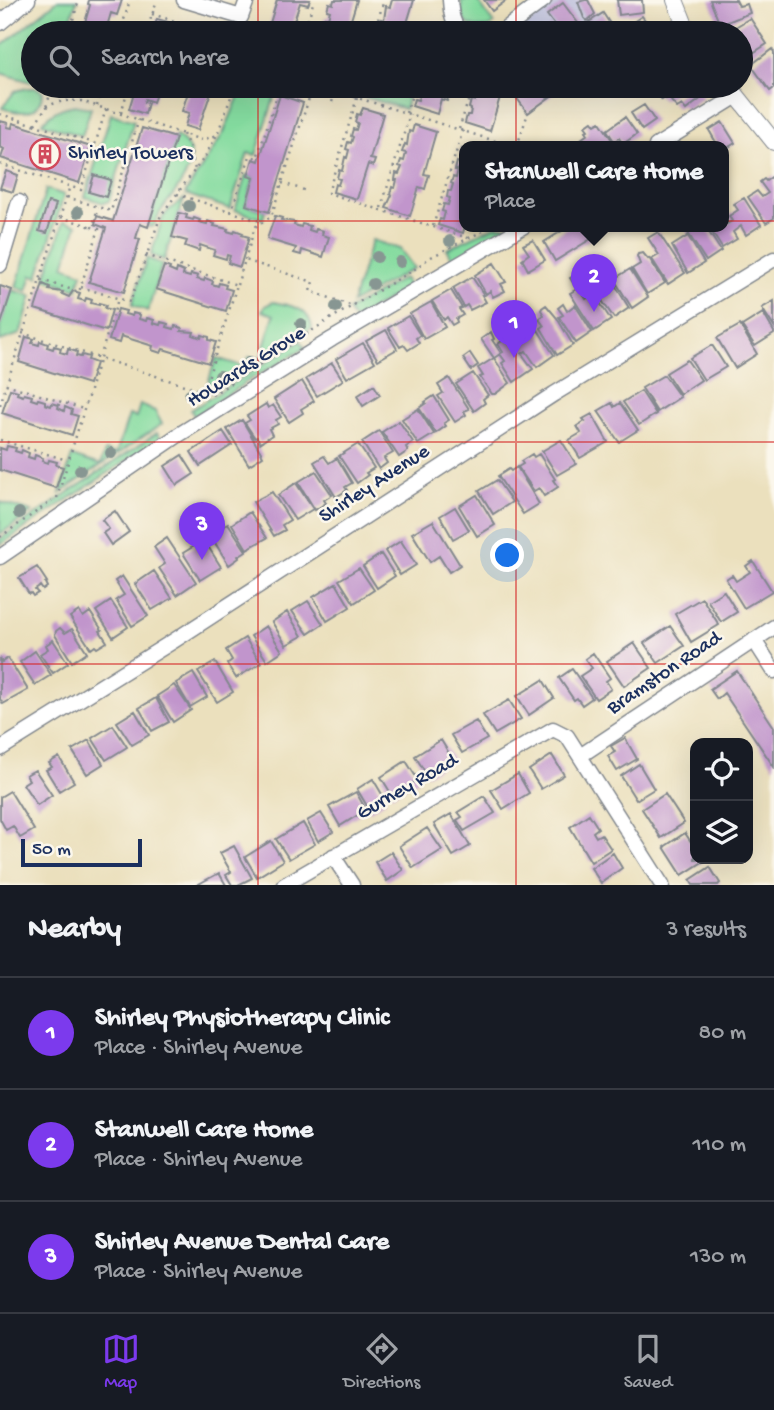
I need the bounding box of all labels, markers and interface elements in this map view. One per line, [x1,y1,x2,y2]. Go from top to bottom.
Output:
search box [21,21,753,98]
icon: search [45,41,83,79]
text: Search here [101,44,229,75]
building icon: Shirley Towers [28,137,62,171]
popup [459,141,729,232]
place label: Shirley Towers [68,142,194,167]
text: Stanwell Care Home [485,158,703,189]
text: Place [485,189,535,216]
pin: 2 [571,254,617,312]
pin: 1 [491,300,537,358]
street label: Howards Grove [183,321,312,414]
street label: Shirley Avenue [315,439,436,530]
pin: 3 [179,502,225,560]
your location [490,538,524,572]
street label: Bramston Road [602,626,728,722]
map controls [690,738,753,864]
button: locate [690,738,753,801]
street label: Gurney Road [353,748,464,827]
button: layers [690,801,753,864]
scale bar [21,836,142,868]
text: 50 m [32,839,71,862]
text: Nearby [28,913,121,948]
text: 3 results [666,917,746,944]
text: Shirley Physiotherapy Clinic [95,1004,389,1035]
text: 1 [46,1020,56,1047]
text: 80 m [699,1020,746,1047]
text: Place · Shirley Avenue [95,1035,302,1062]
text: Stanwell Care Home [95,1116,313,1147]
text: 2 [45,1132,57,1159]
text: 110 m [693,1132,746,1159]
text: Place · Shirley Avenue [95,1147,302,1174]
text: Shirley Avenue Dental Care [95,1228,389,1259]
text: 3 [45,1244,57,1271]
text: 130 m [690,1244,746,1271]
text: Place · Shirley Avenue [95,1259,302,1286]
tab: Map [102,1330,140,1395]
tab: Directions [343,1330,420,1395]
tab: Saved [624,1330,672,1395]

